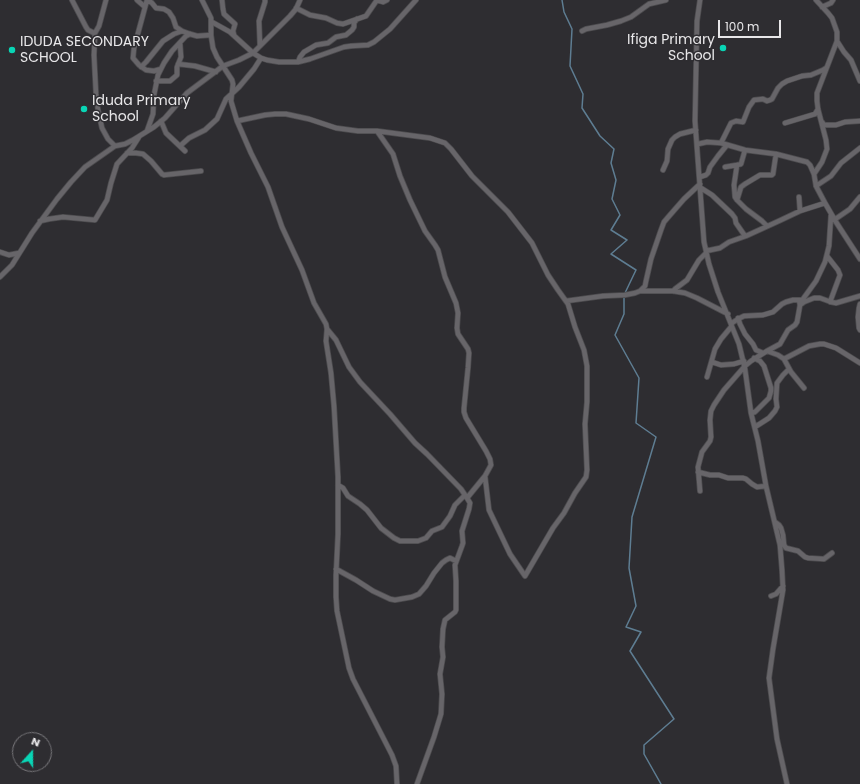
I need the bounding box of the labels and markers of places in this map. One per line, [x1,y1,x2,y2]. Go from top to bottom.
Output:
place label: Ifiga Primary School [627,32,715,64]
place label: IDUDA SECONDARY SCHOOL [20,34,149,66]
marker: Ifiga Primary School [718,43,728,53]
marker: IDUDA SECONDARY SCHOOL [7,45,17,55]
place label: Iduda Primary School [92,93,190,126]
marker: Iduda Primary School [79,104,89,114]

